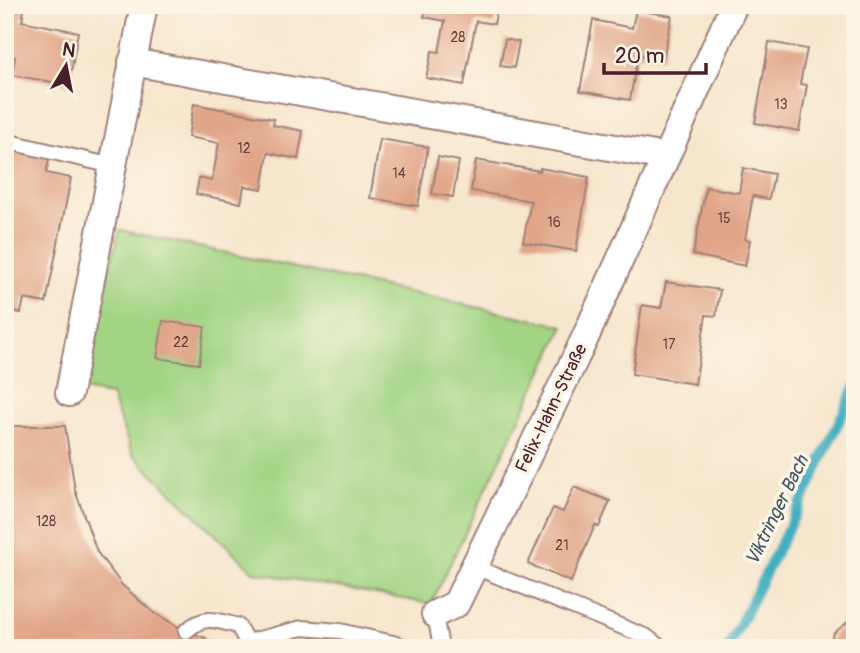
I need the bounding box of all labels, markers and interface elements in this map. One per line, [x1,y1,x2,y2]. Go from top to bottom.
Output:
house number: 28 [451,29,465,46]
north arrow [32,32,102,102]
scale bar [604,32,706,76]
text: N [60,37,77,63]
text: 20 m [615,43,664,70]
house number: 13 [774,96,788,113]
house number: 12 [237,140,251,157]
house number: 14 [392,165,406,182]
house number: 15 [717,210,731,227]
house number: 16 [547,214,561,231]
house number: 22 [173,334,189,351]
house number: 17 [663,336,676,353]
street label: Felix-Hahn-Straße [510,340,593,476]
water label: Viktringer Bach [740,451,814,569]
house number: 128 [36,513,56,530]
house number: 21 [555,537,569,554]

